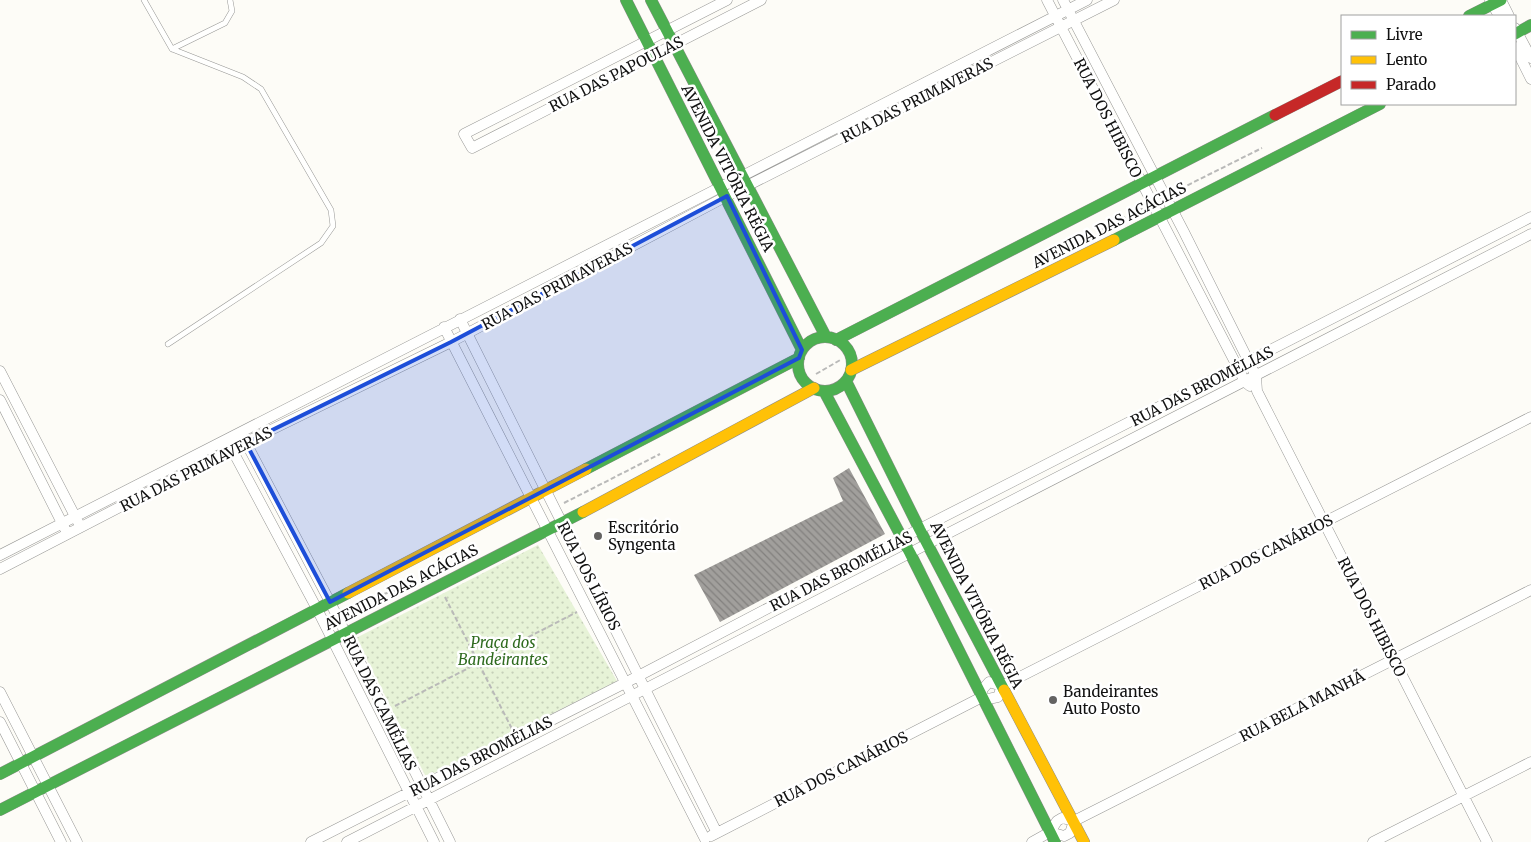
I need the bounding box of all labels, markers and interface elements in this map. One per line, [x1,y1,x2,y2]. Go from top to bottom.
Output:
legend [1341,15,1516,105]
text: Livre [1386,25,1423,44]
street label: RUA DAS PAPOULAS [546,32,687,116]
text: Lento [1386,50,1428,69]
street label: RUA DAS PRIMAVERAS [838,53,996,147]
street label: RUA DOS HIBISCO [1070,55,1146,181]
text: Parado [1386,75,1436,94]
street label: AVENIDA VITÓRIA RÉGIA [677,80,780,255]
street label: AVENIDA DAS ACÁCIAS [1027,177,1189,273]
street label: RUA DAS PRIMAVERAS [478,238,636,334]
street label: RUA DAS BROMÉLIAS [1127,341,1277,430]
street label: RUA DAS PRIMAVERAS [117,422,275,516]
street label: RUA DOS CANÁRIOS [1196,509,1336,594]
street label: AVENIDA VITÓRIA RÉGIA [926,517,1029,692]
street label: RUA DOS LÍRIOS [553,518,626,634]
place label: Escritório Syngenta [608,518,679,554]
street label: RUA DAS BROMÉLIAS [766,526,916,615]
marker: Escritório Syngenta [592,530,604,542]
street label: AVENIDA DAS ACÁCIAS [319,539,481,635]
street label: RUA DOS HIBISCO [1334,554,1410,680]
street label: RUA DAS CAMÉLIAS [339,632,422,774]
park label: Praça dos Bandeirantes [458,633,548,669]
street label: RUA BELA MANHÃ [1236,666,1368,746]
place label: Bandeirantes Auto Posto [1062,682,1158,718]
marker: Bandeirantes Auto Posto [1047,694,1059,706]
street label: RUA DAS BROMÉLIAS [406,711,556,800]
street label: RUA DOS CANÁRIOS [771,726,911,811]

